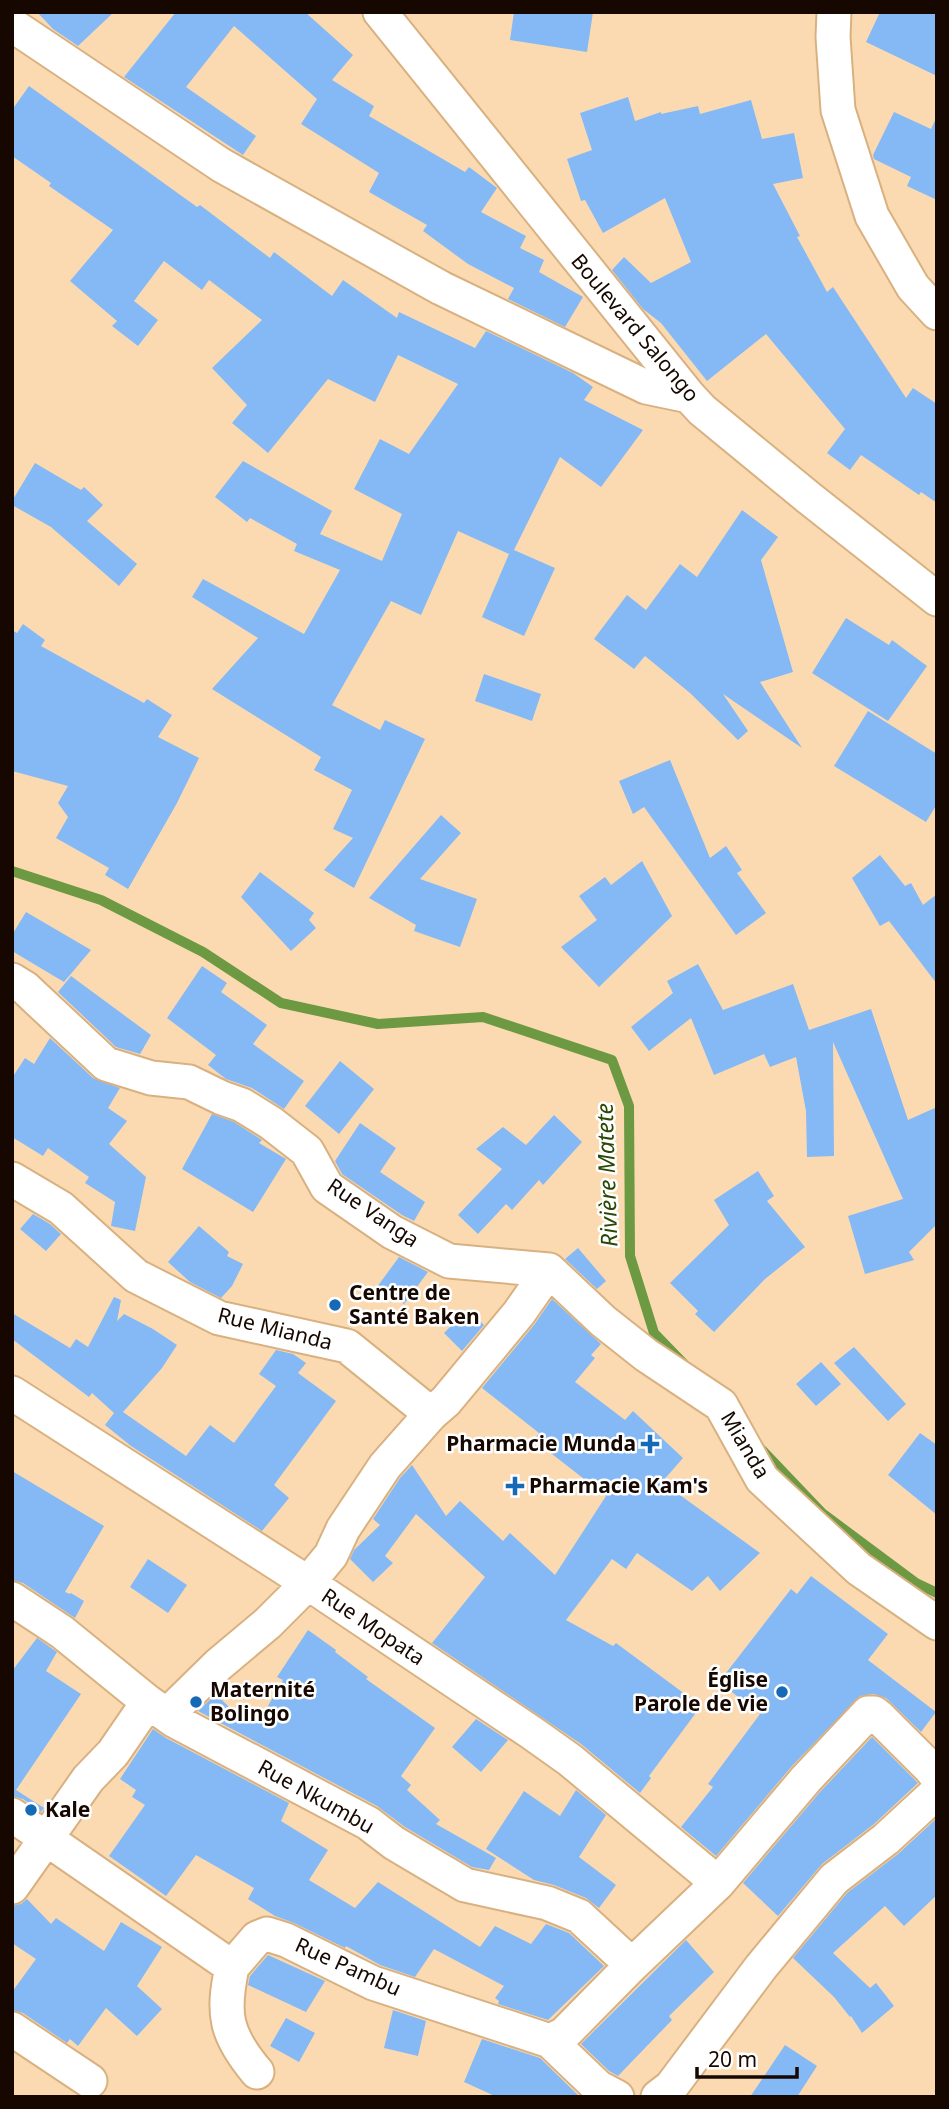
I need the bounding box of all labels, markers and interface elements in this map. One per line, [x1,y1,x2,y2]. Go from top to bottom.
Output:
street label: Boulevard Salongo [565,247,706,407]
water label: Rivière Matete [587,1102,625,1248]
street label: Rue Vanga [322,1171,425,1253]
place label: Centre de Santé Baken [349,1278,480,1330]
marker: Centre de Santé Baken [327,1297,343,1313]
street label: Rue Mianda [215,1300,336,1356]
street label: Mianda [715,1406,777,1483]
place label: Pharmacie Munda [446,1429,636,1457]
marker: Pharmacie Munda [642,1436,658,1452]
place label: Pharmacie Kam's [529,1471,708,1499]
marker: Pharmacie Kam's [507,1478,523,1494]
street label: Rue Mopata [316,1581,431,1671]
place label: Église Parole de vie [634,1665,768,1717]
place label: Maternité Bolingo [210,1675,315,1727]
marker: Église Parole de vie [774,1684,790,1700]
marker: Maternité Bolingo [188,1694,204,1710]
street label: Rue Nkumbu [253,1753,380,1840]
place label: Kale [45,1795,90,1823]
marker: Kale [23,1802,39,1818]
street label: Rue Pambu [291,1930,406,2002]
scale bar [697,2036,797,2080]
text: 20 m [708,2045,757,2073]

